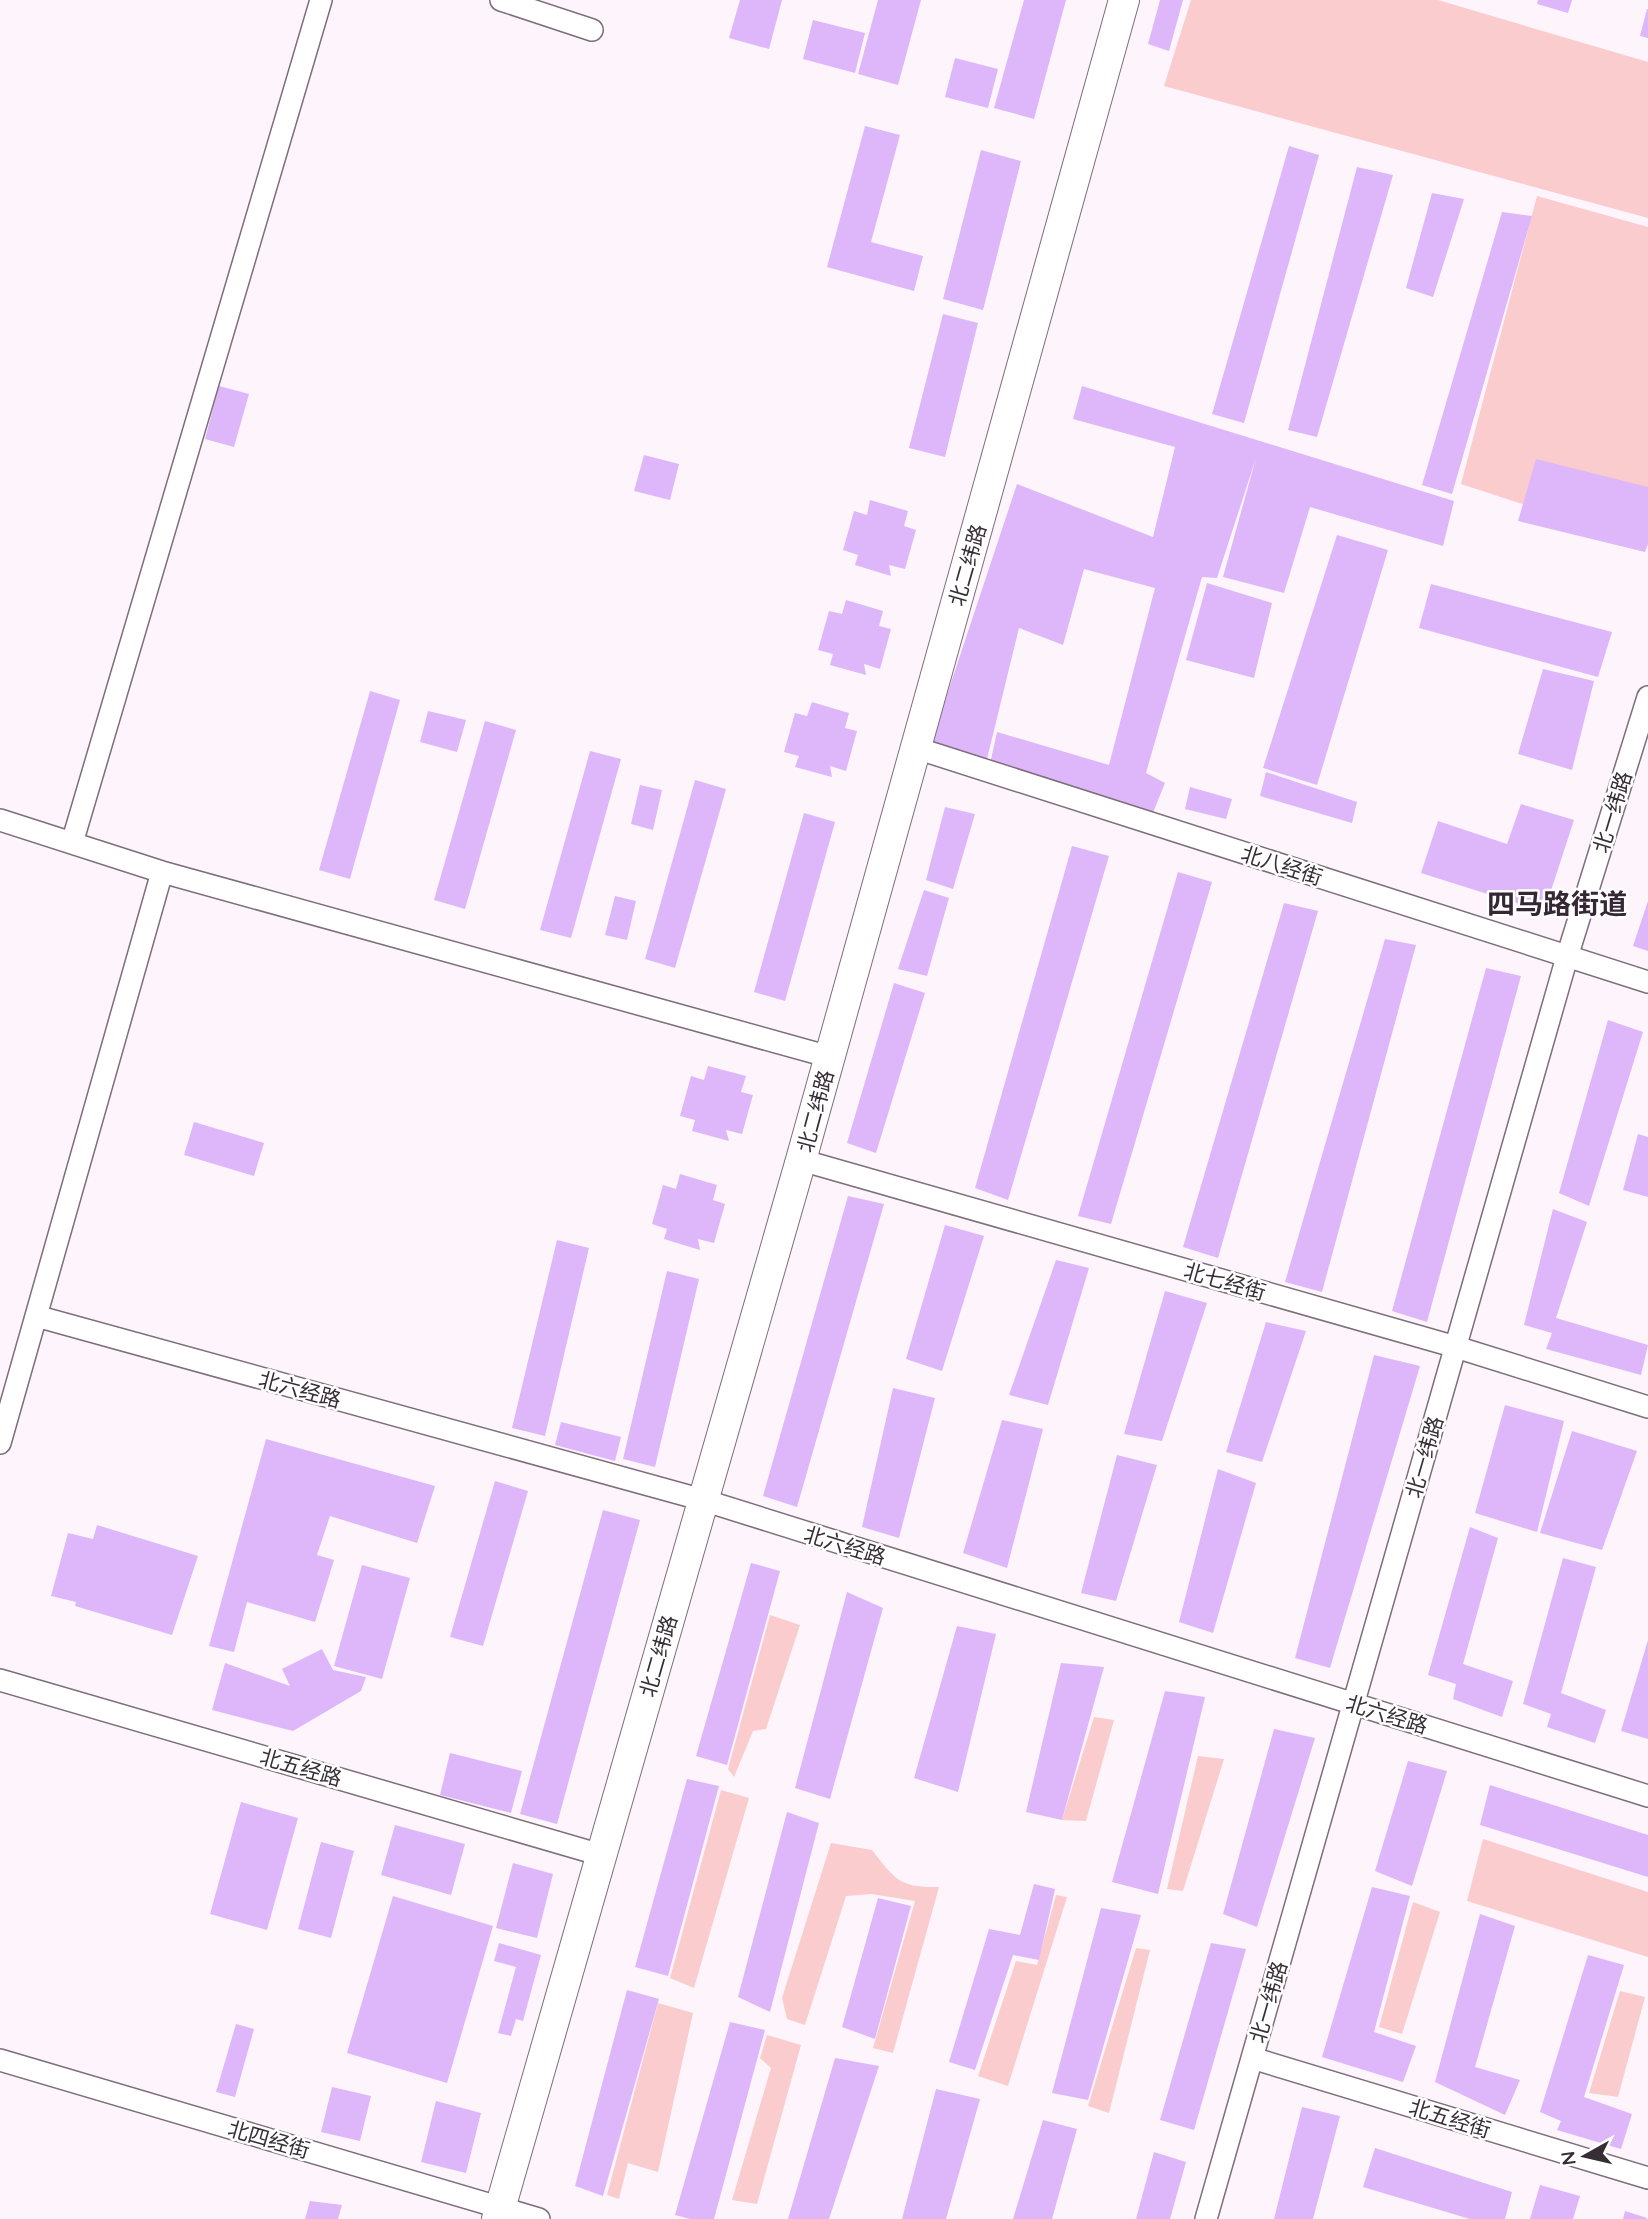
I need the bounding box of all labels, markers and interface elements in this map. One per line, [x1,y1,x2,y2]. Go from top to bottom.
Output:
street label: 北二纬路 [943,521,991,609]
street label: 北一纬路 [1587,768,1637,856]
street label: 北八经街 [1238,840,1326,890]
district label: 四马路街道 [1487,886,1627,921]
street label: 北二纬路 [792,1067,838,1155]
street label: 北七经街 [1181,1257,1269,1305]
street label: 北六经路 [256,1366,344,1412]
street label: 北一纬路 [1400,1413,1448,1501]
street label: 北六经路 [801,1520,889,1570]
street label: 北二纬路 [634,1612,682,1700]
street label: 北六经路 [1343,1689,1431,1739]
street label: 北五经路 [257,1743,345,1791]
street label: 北一纬路 [1244,1958,1292,2046]
street label: 北五经街 [1406,2093,1494,2143]
street label: 北四经街 [225,2115,313,2163]
north arrow [1550,2121,1620,2191]
text: N [1555,2150,1581,2167]

